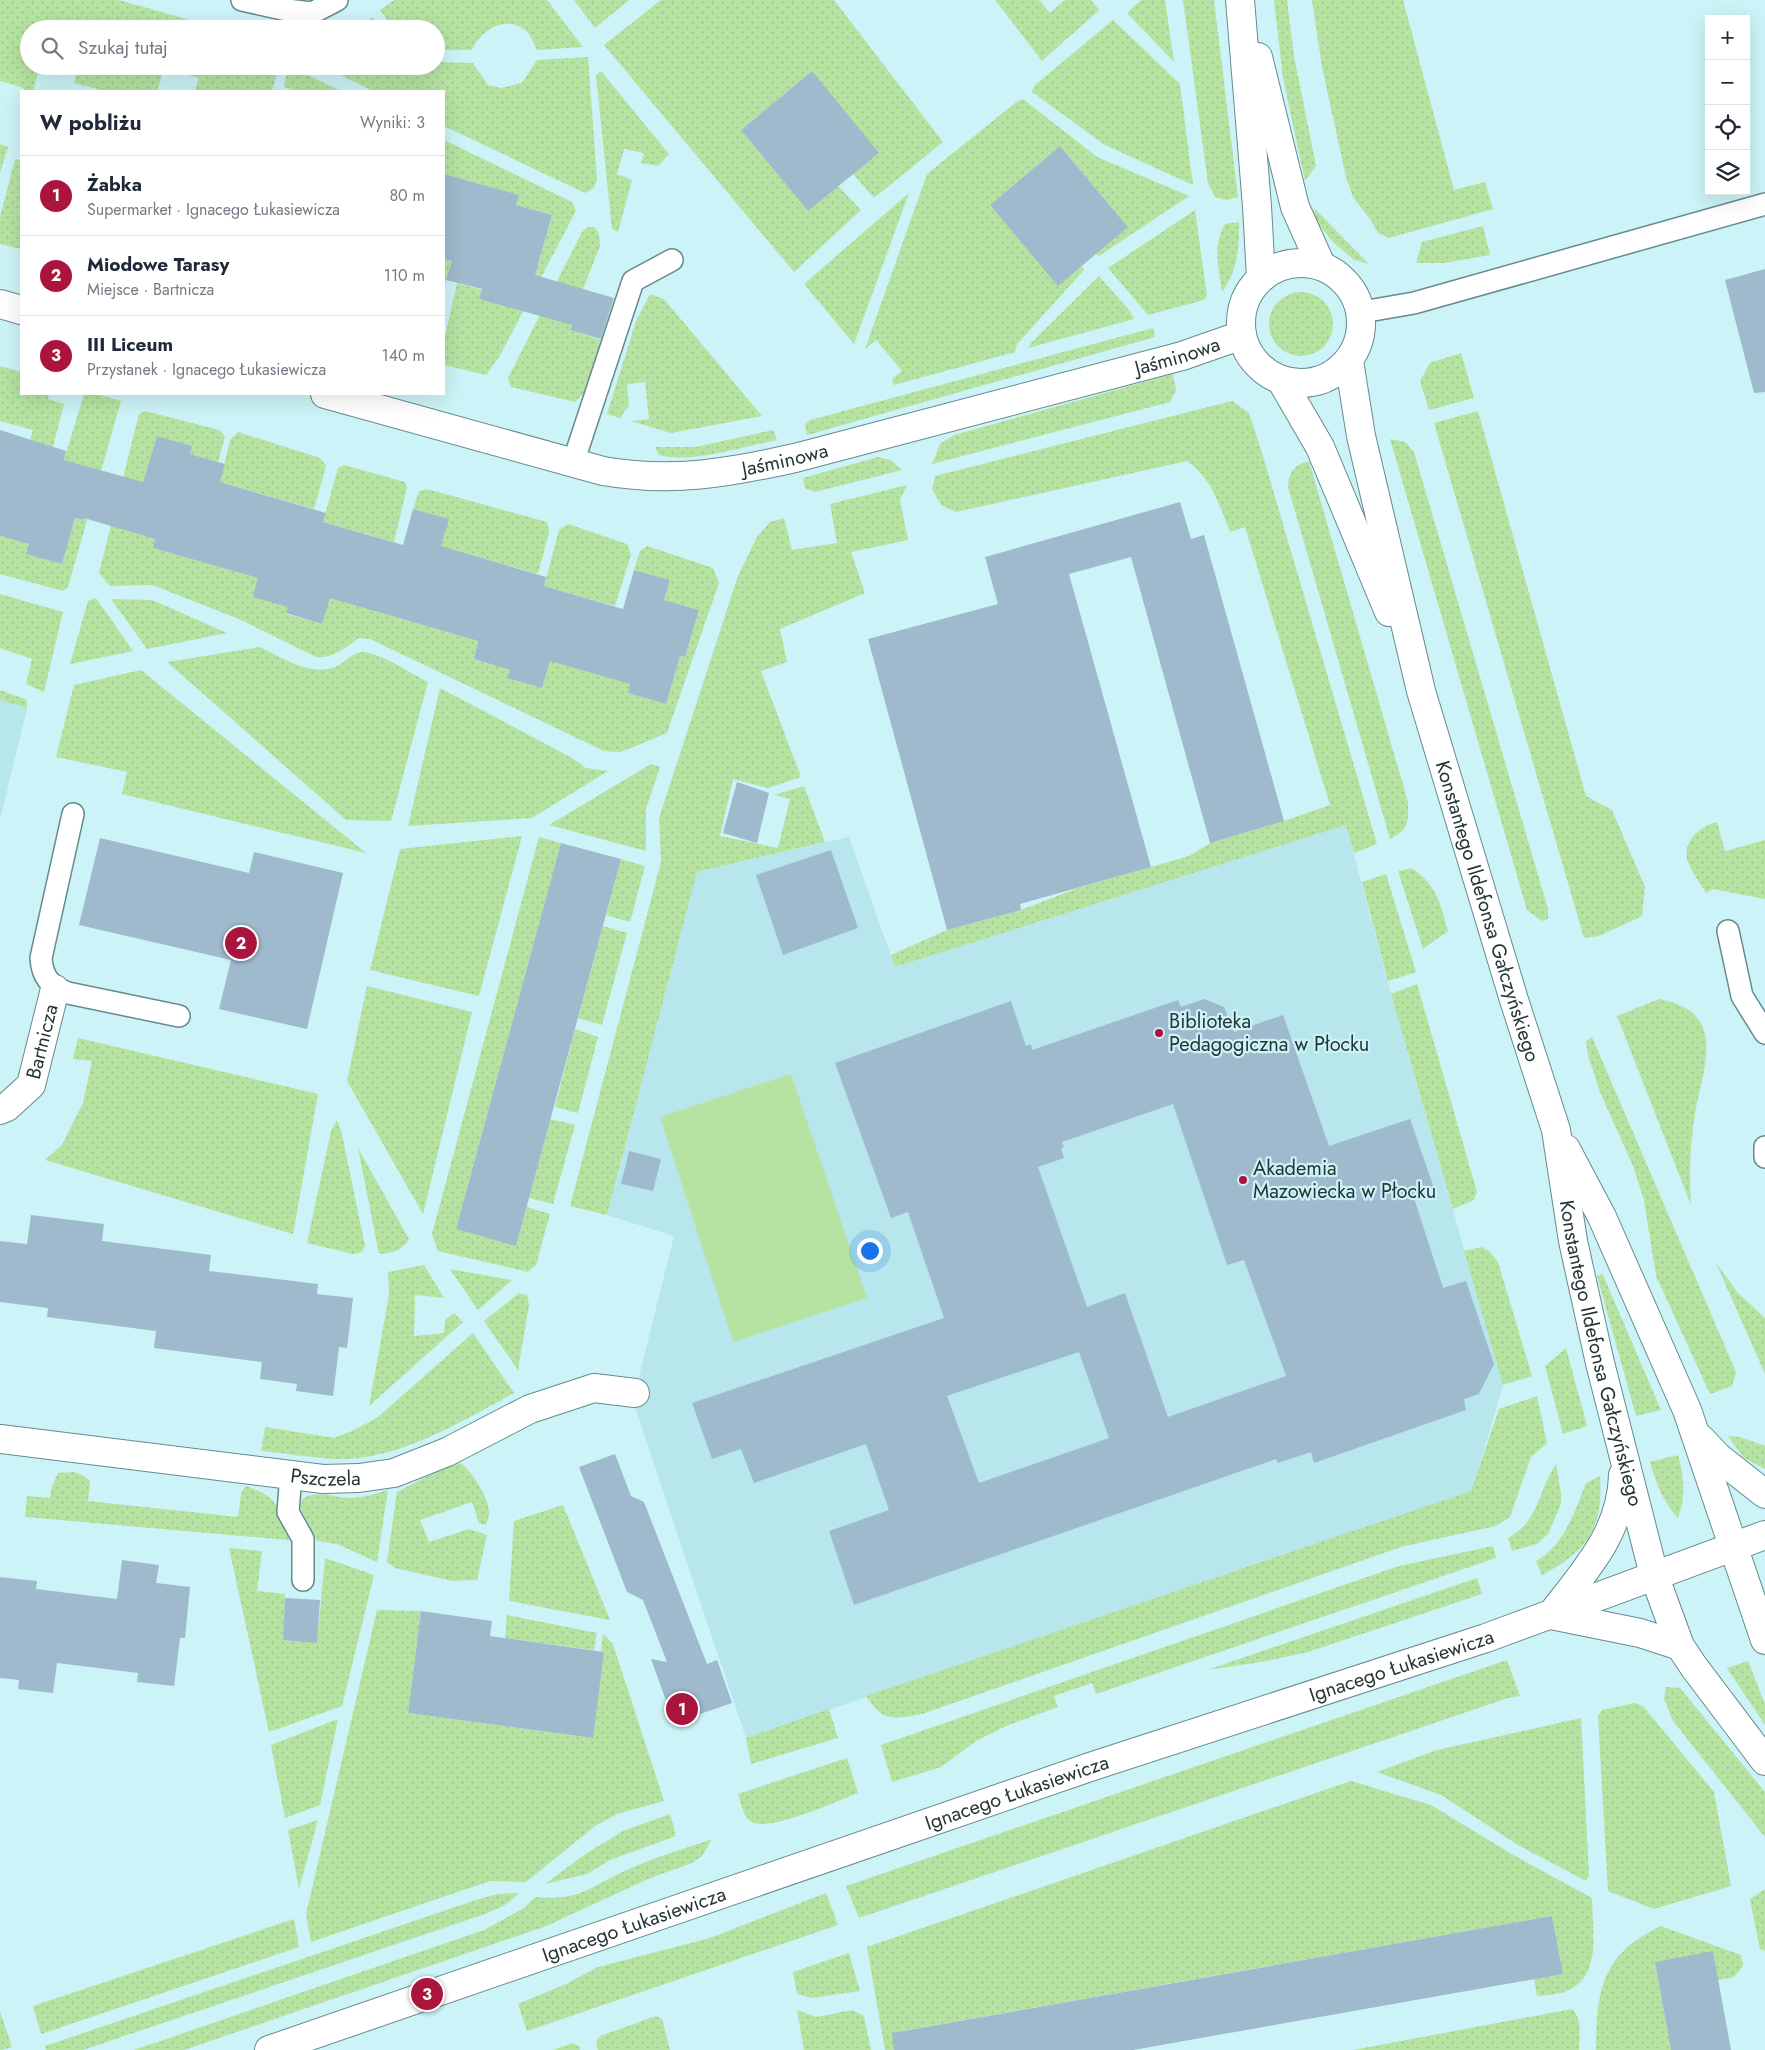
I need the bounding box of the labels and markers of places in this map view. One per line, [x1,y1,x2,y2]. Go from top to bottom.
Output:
pin: 2 [225,924,257,962]
place label: Biblioteka Pedagogiczna w Płocku [1169,1007,1369,1059]
marker: Biblioteka Pedagogiczna w Płocku [1153,1027,1165,1039]
place label: Akademia Mazowiecka w Płocku [1253,1154,1436,1206]
marker: Akademia Mazowiecka w Płocku [1237,1174,1249,1186]
pin: 1 [666,1690,698,1728]
pin: 3 [411,1975,443,2013]

